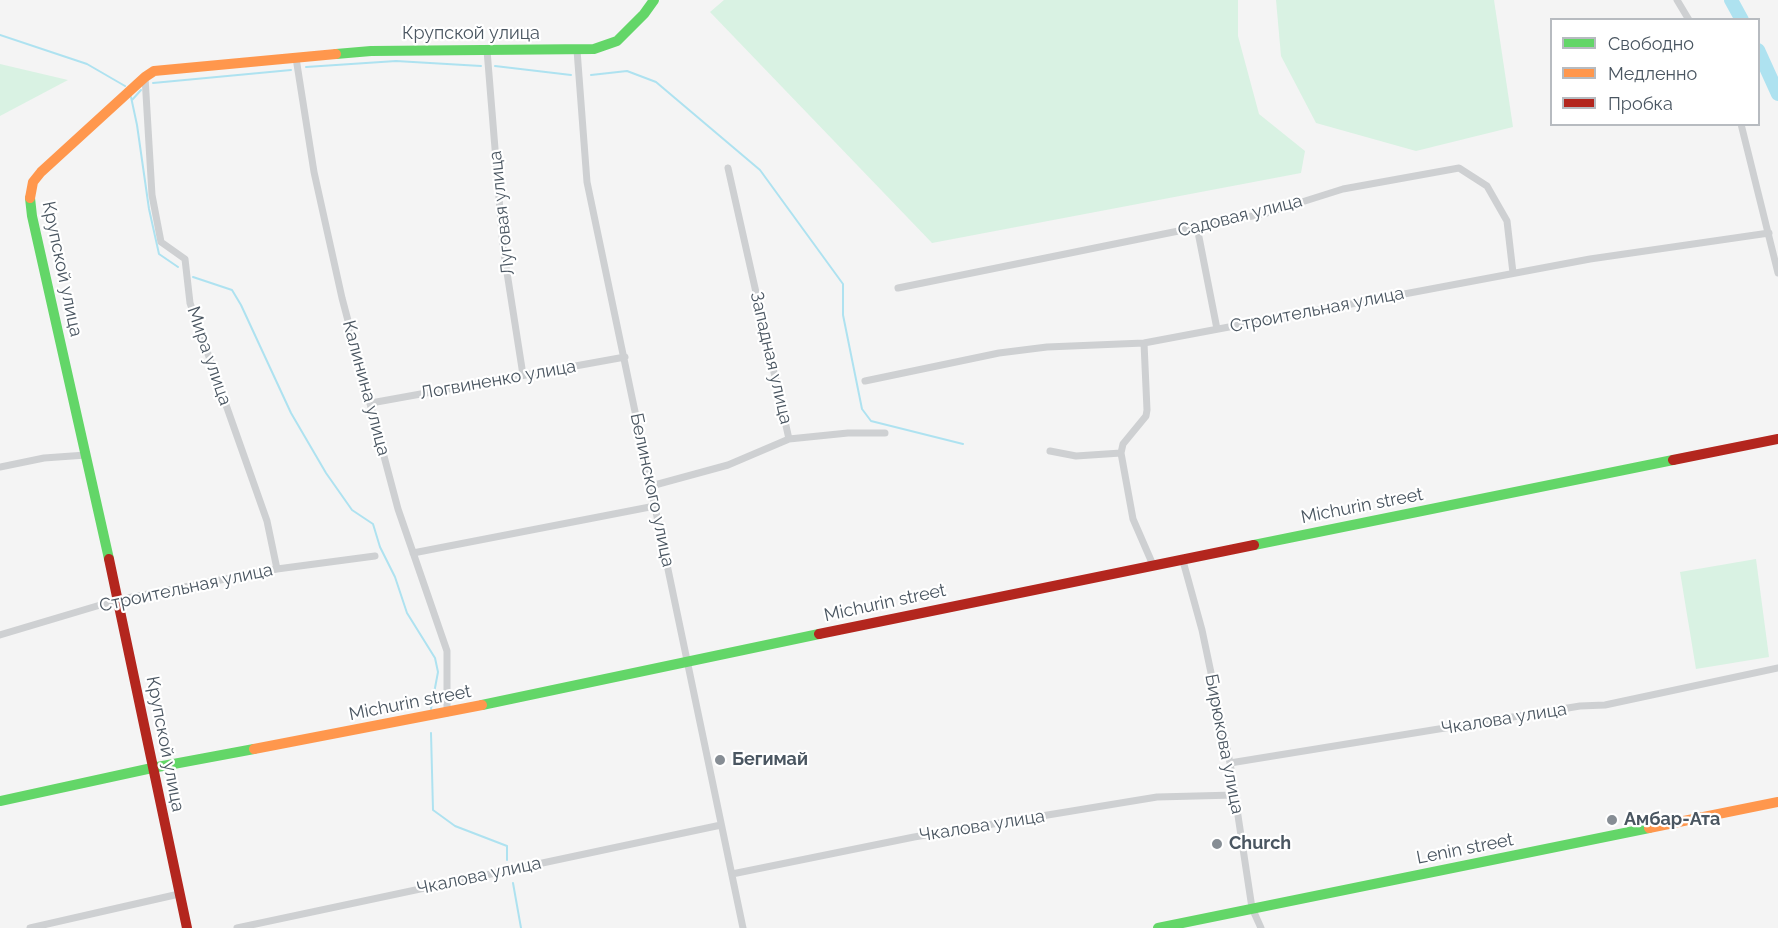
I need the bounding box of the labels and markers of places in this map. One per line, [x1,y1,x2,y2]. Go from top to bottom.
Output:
place label: Бегимай [732,749,808,771]
marker: Бегимай [713,753,727,767]
place label: Амбар-Ата [1624,809,1720,831]
marker: Амбар-Ата [1605,813,1619,827]
place label: Сhurch [1229,833,1291,855]
marker: Сhurch [1210,837,1224,851]

